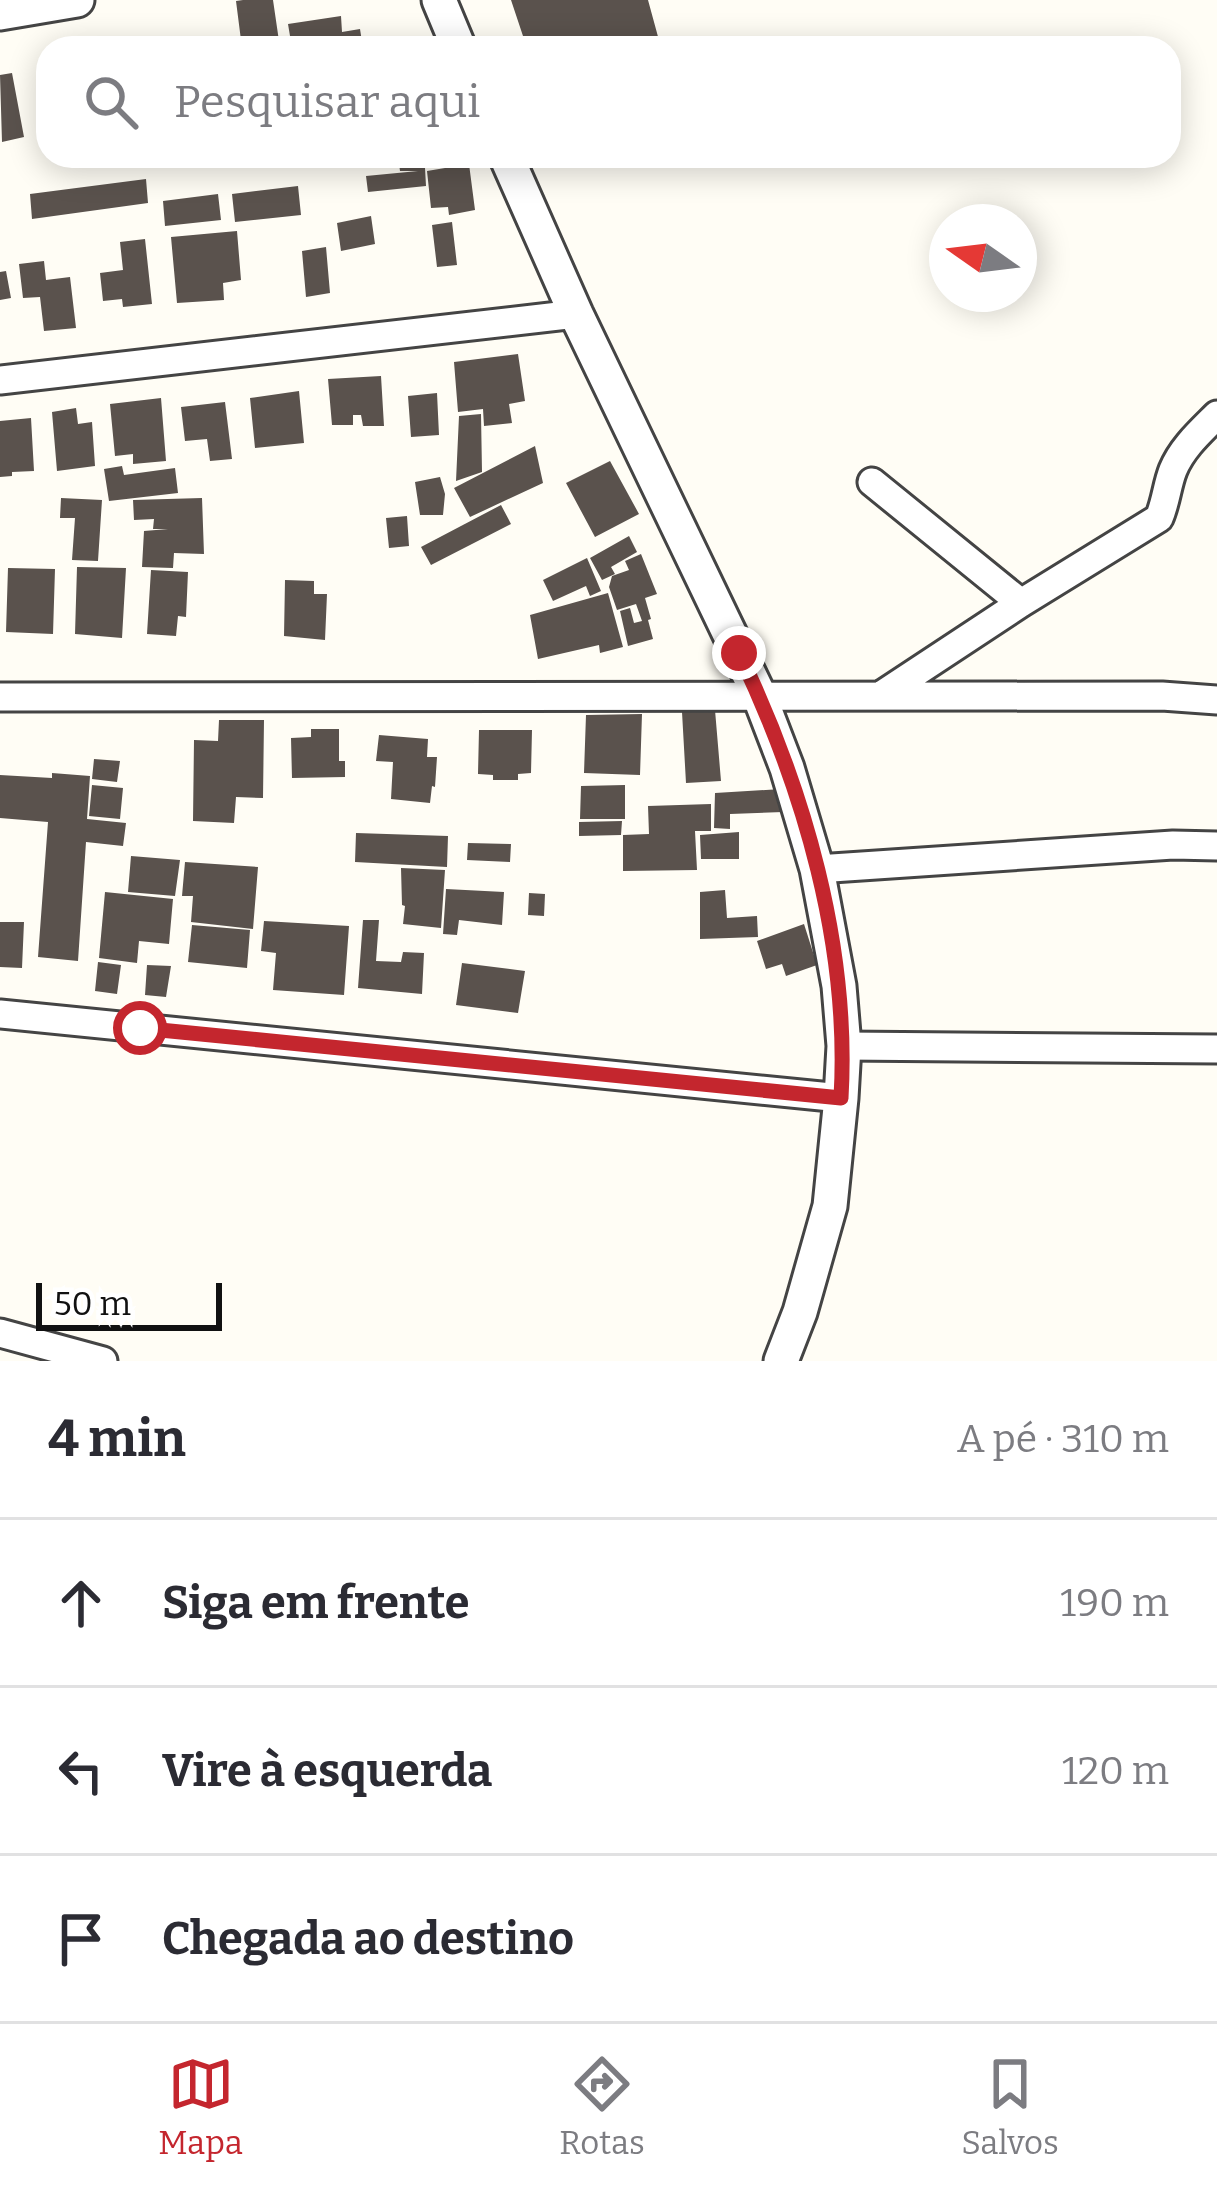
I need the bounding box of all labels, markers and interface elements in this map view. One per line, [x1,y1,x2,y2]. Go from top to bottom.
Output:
search box [36,36,1181,168]
icon: search [78,69,144,135]
text: Pesquisar aqui [174,75,480,129]
north arrow [929,204,1037,312]
route end [712,626,766,680]
route start [113,1001,167,1055]
scale bar [36,1277,222,1330]
text: 50 m [54,1284,131,1324]
text: 4 min [48,1408,186,1470]
text: A pé · 310 m [957,1416,1169,1462]
icon: ahead [48,1570,114,1636]
text: Siga em frente [162,1576,470,1630]
text: 190 m [1060,1580,1169,1626]
icon: left [48,1738,114,1804]
text: Vire à esquerda [162,1744,492,1798]
text: 120 m [1062,1748,1169,1794]
icon: arrive [48,1906,114,1972]
text: Chegada ao destino [162,1912,574,1966]
tab: Mapa [158,2051,243,2163]
tab: Rotas [559,2051,645,2163]
tab: Salvos [961,2051,1059,2163]

